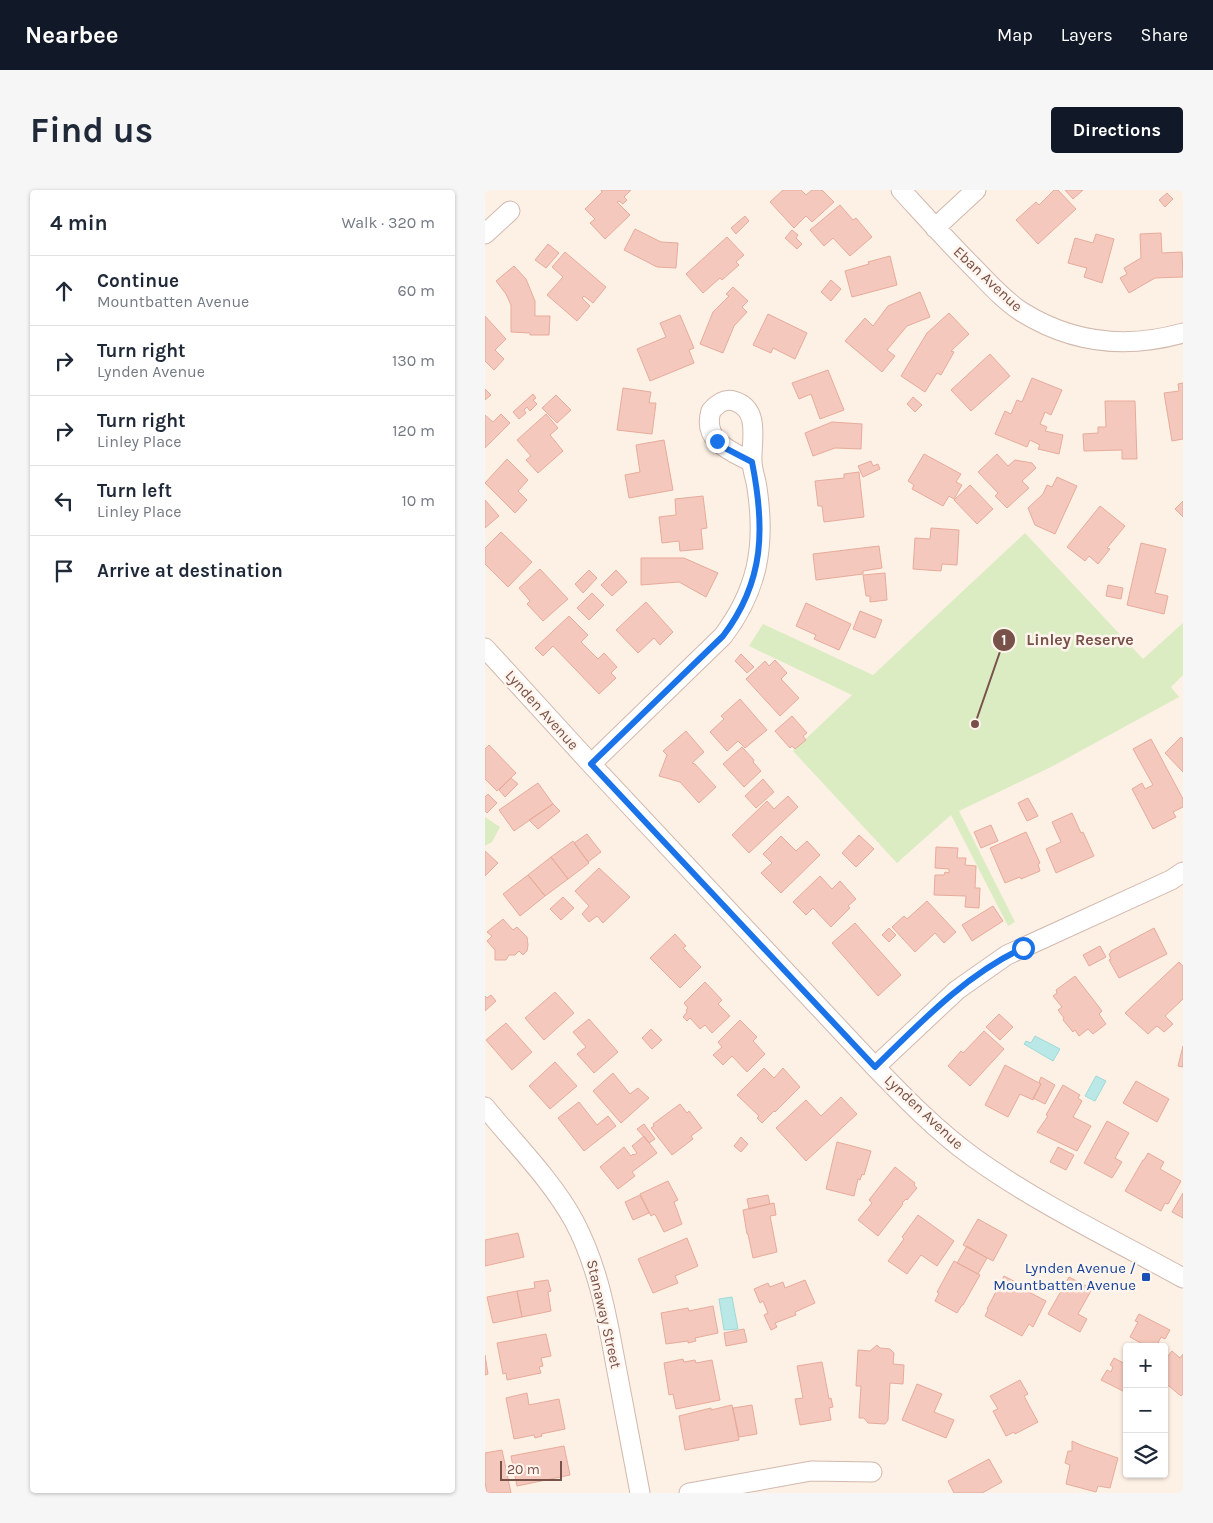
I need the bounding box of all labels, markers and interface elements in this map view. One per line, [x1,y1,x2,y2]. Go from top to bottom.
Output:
text: Nearbee [25,21,119,49]
text: Map [997,24,1033,46]
text: Layers [1061,24,1113,46]
text: Share [1141,24,1188,46]
button: Directions [1051,107,1183,153]
text: Find us [30,110,153,151]
text: 4 min [50,211,108,235]
text: Walk · 320 m [341,213,435,232]
street label: Eban Avenue [950,243,1026,315]
text: Continue [97,270,179,292]
icon: ahead [50,277,78,305]
text: 60 m [398,281,435,300]
text: Mountbatten Avenue [97,292,249,311]
text: Turn right [97,340,186,362]
icon: right [50,347,78,375]
text: 130 m [392,351,435,370]
text: Lynden Avenue [97,362,205,381]
text: Turn right [97,410,186,432]
icon: right [50,417,78,445]
text: 120 m [392,421,435,440]
route end [706,430,729,453]
text: Linley Place [97,432,181,451]
text: Turn left [97,480,172,502]
icon: left [50,487,78,515]
text: 10 m [401,491,435,510]
text: Linley Place [97,502,181,521]
icon: arrive [50,557,78,585]
text: Arrive at destination [97,560,283,582]
callout: Linley Reserve [992,624,1144,655]
text: Linley Reserve [1026,630,1134,649]
text: 1 [1001,631,1007,649]
street label: Lynden Avenue [501,666,583,754]
route start [1012,937,1035,960]
street label: Lynden Avenue [881,1071,967,1153]
street label: Stanaway Street [583,1258,625,1371]
place label: Lynden Avenue / Mountbatten Avenue [993,1259,1136,1294]
marker: Lynden Avenue / Mountbatten Avenue [1140,1271,1152,1283]
map controls [1123,1343,1168,1478]
button: + [1123,1343,1168,1388]
button: − [1123,1388,1168,1433]
button: layers [1123,1433,1168,1478]
scale bar [500,1458,563,1481]
text: 20 m [507,1461,540,1478]

